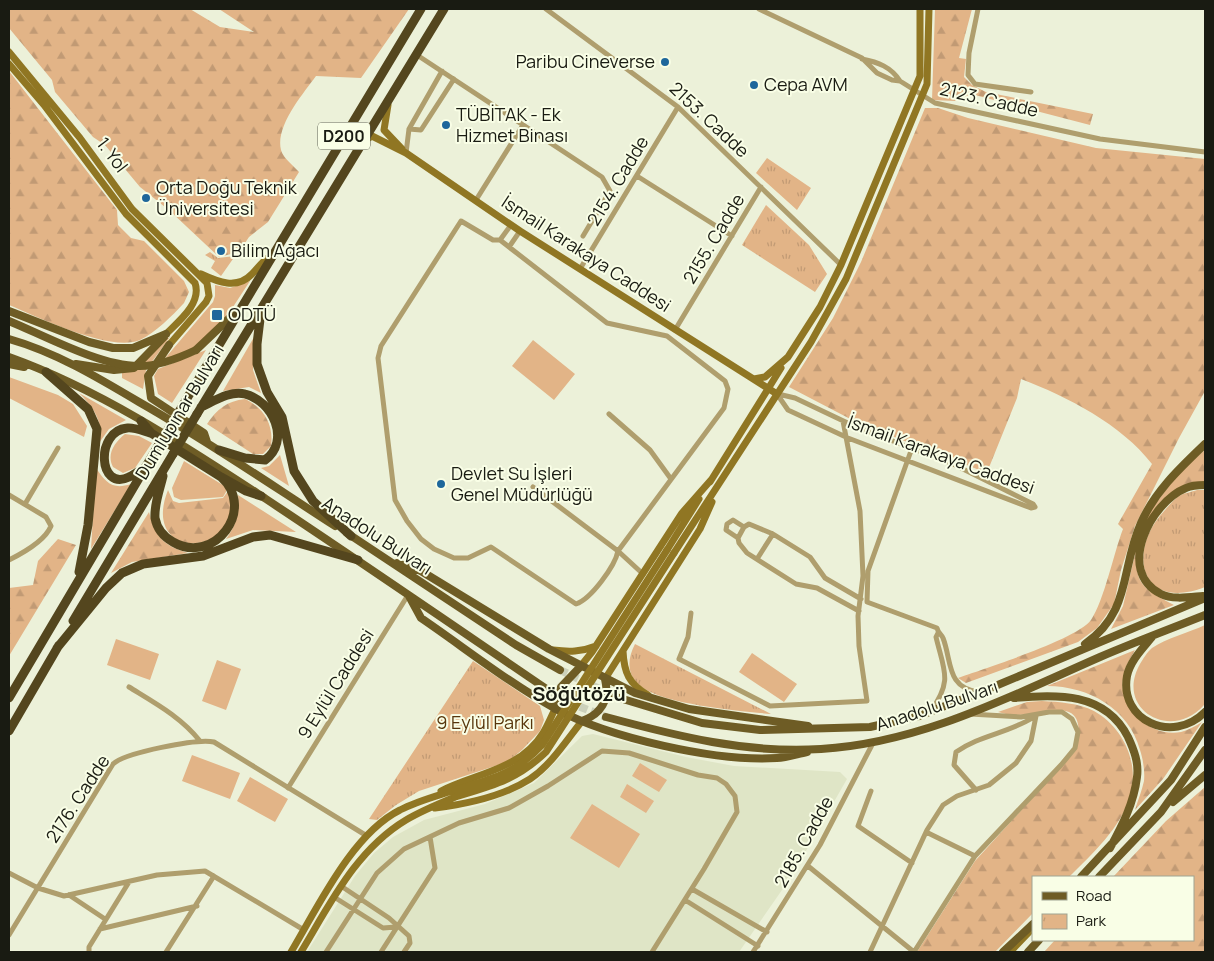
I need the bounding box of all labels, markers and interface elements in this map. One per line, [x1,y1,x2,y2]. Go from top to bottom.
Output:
place label: Paribu Cineverse [516,49,655,73]
marker: Paribu Cineverse [659,56,671,68]
place label: Cepa AVM [764,72,848,96]
street label: 2153. Cadde [665,76,755,162]
street label: 2123. Cadde [938,76,1041,122]
marker: Cepa AVM [748,79,760,91]
place label: TÜBİTAK - Ek Hizmet Binası [456,102,568,147]
marker: TÜBİTAK - Ek Hizmet Binası [440,119,452,131]
road number: D200 [318,122,370,150]
street label: 2154. Cadde [581,131,653,230]
street label: 1. Yol [92,132,134,177]
place label: Orta Doğu Teknik Üniversitesi [156,175,298,220]
street label: İsmail Karakaya Caddesi [497,189,676,317]
street label: 2155. Cadde [677,189,749,288]
marker: Orta Doğu Teknik Üniversitesi [140,192,152,204]
place label: Bilim Ağacı [231,238,319,262]
marker: Bilim Ağacı [215,245,227,257]
place label: ODTÜ [228,302,276,326]
marker: ODTÜ [210,308,224,322]
street label: Dumlupınar Bulvarı [129,339,229,484]
street label: İsmail Karakaya Caddesi [845,409,1038,499]
place label: Devlet Su İşleri Genel Müdürlüğü [451,461,593,506]
marker: Devlet Su İşleri Genel Müdürlüğü [435,478,447,490]
street label: Anadolu Bulvarı [318,490,437,580]
street label: 9 Eylül Caddesi [292,624,379,743]
street label: Anadolu Bulvarı [873,674,1001,736]
district label: Söğütözü [532,680,626,707]
park label: 9 Eylül Parkı [436,710,534,734]
street label: 2176. Cadde [40,750,115,847]
street label: 2185. Cadde [768,792,838,892]
legend [1032,876,1194,941]
text: Road [1076,885,1112,906]
text: Park [1076,910,1106,931]

